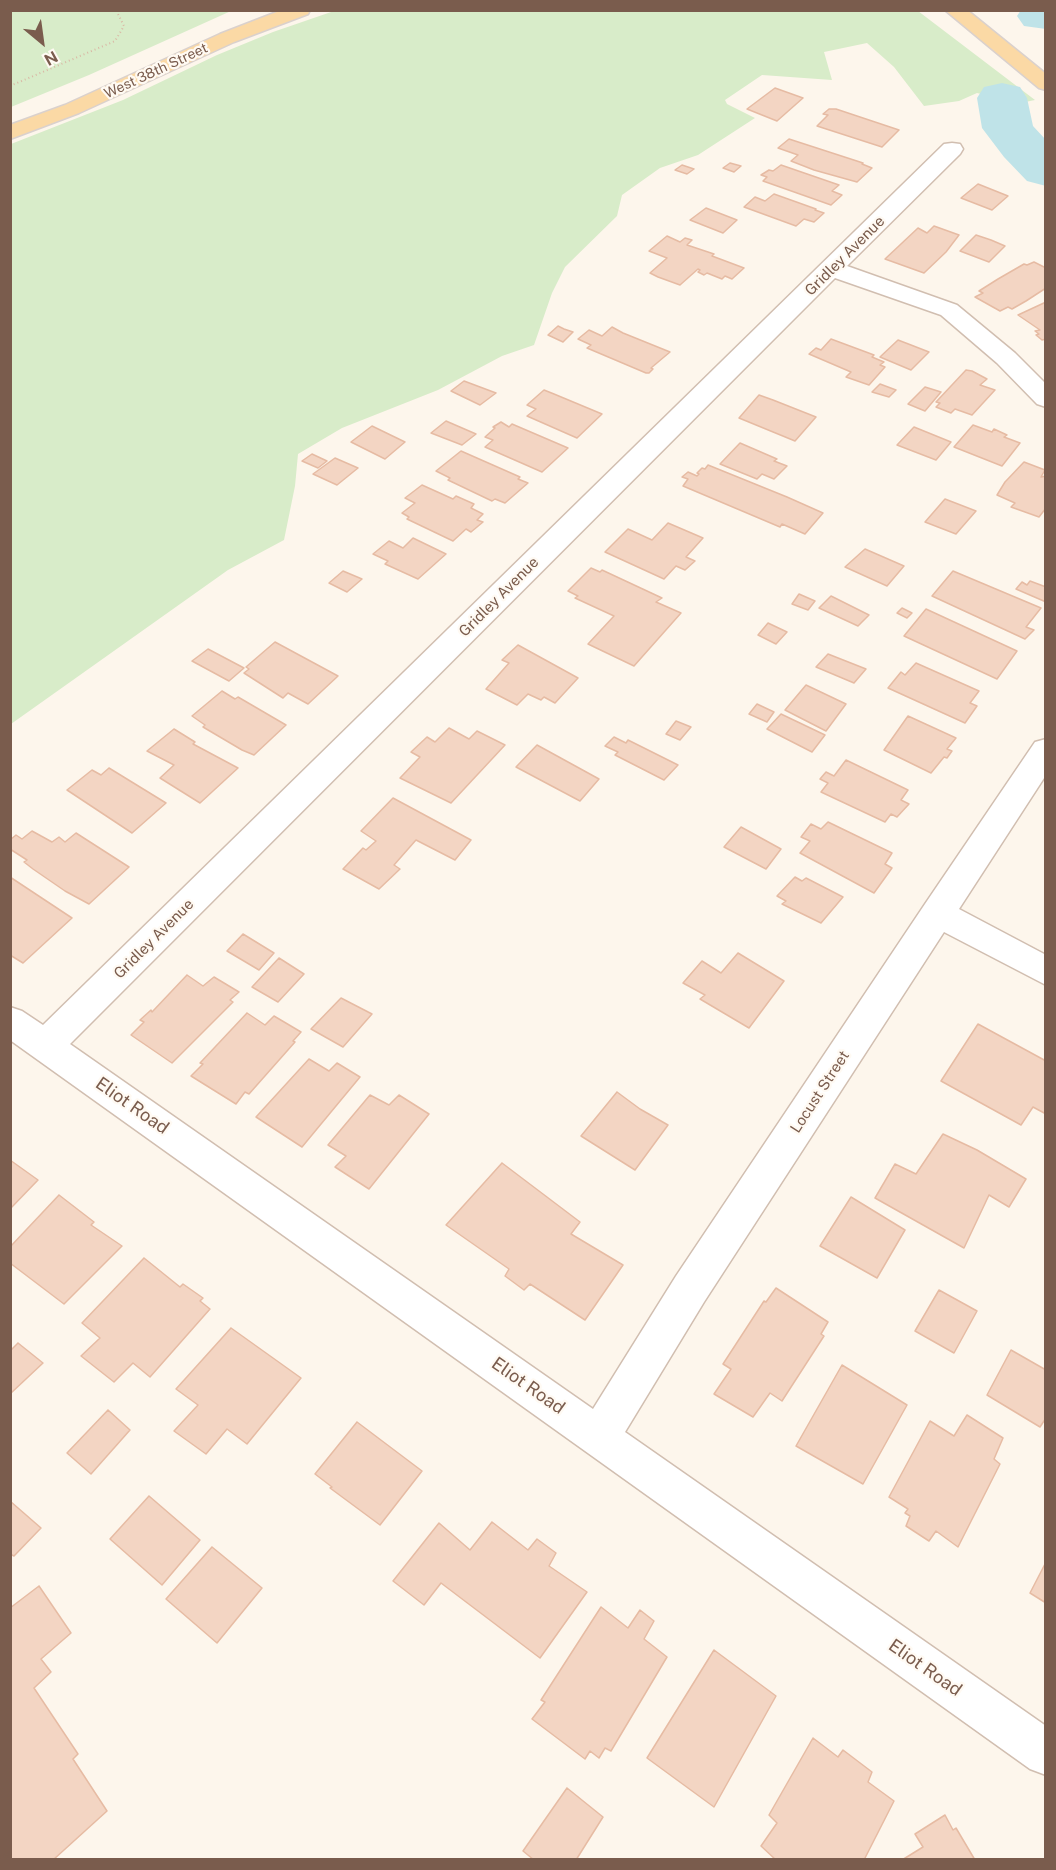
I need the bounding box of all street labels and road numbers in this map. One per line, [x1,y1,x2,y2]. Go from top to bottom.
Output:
street label: West 38th Street [102,40,210,102]
street label: Gridley Avenue [801,212,889,300]
street label: Gridley Avenue [455,553,543,641]
street label: Gridley Avenue [110,895,198,983]
street label: Locust Street [787,1048,853,1136]
street label: Eliot Road [91,1073,173,1139]
street label: Eliot Road [487,1353,569,1419]
street label: Eliot Road [884,1635,966,1701]

